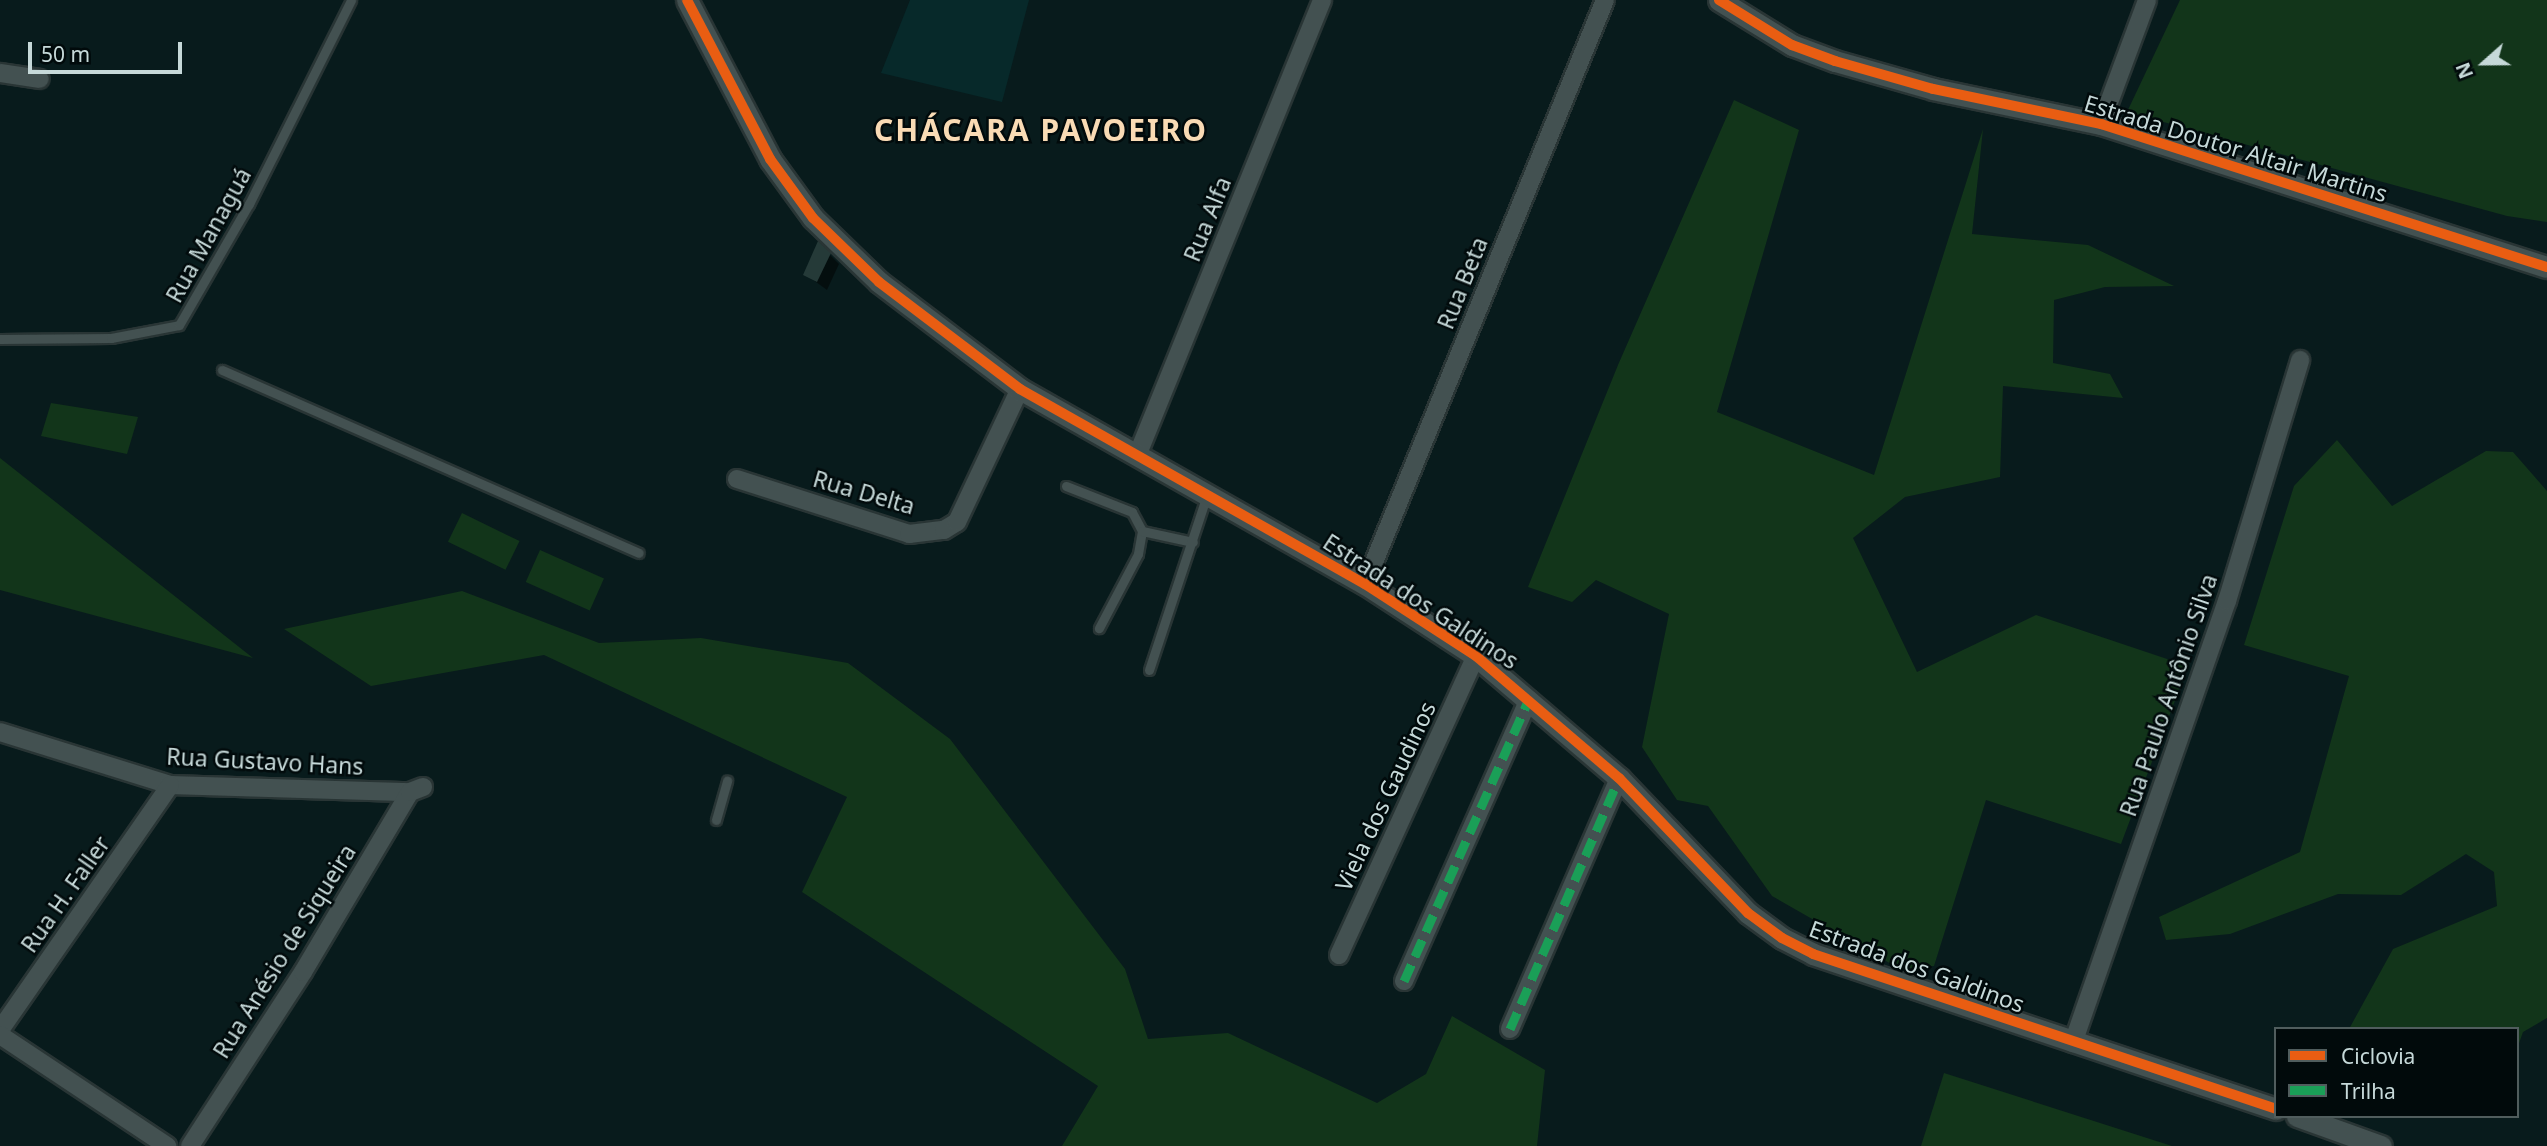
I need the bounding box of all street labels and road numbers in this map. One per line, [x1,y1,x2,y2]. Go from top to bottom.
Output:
street label: Estrada Doutor Altair Martins [2081,89,2391,207]
street label: Rua Managuá [160,163,256,307]
street label: Rua Alfa [1178,173,1236,265]
street label: Rua Beta [1431,233,1493,333]
street label: Rua Delta [810,464,918,520]
street label: Estrada dos Galdinos [1318,528,1524,674]
street label: Rua Paulo Antônio Silva [2114,570,2222,820]
street label: Viela dos Gaudinos [1329,697,1441,895]
street label: Rua Gustavo Hans [166,742,364,780]
street label: Rua H. Faller [15,830,115,958]
street label: Rua Anésio de Siqueira [207,839,361,1063]
street label: Estrada dos Galdinos [1806,914,2028,1018]

